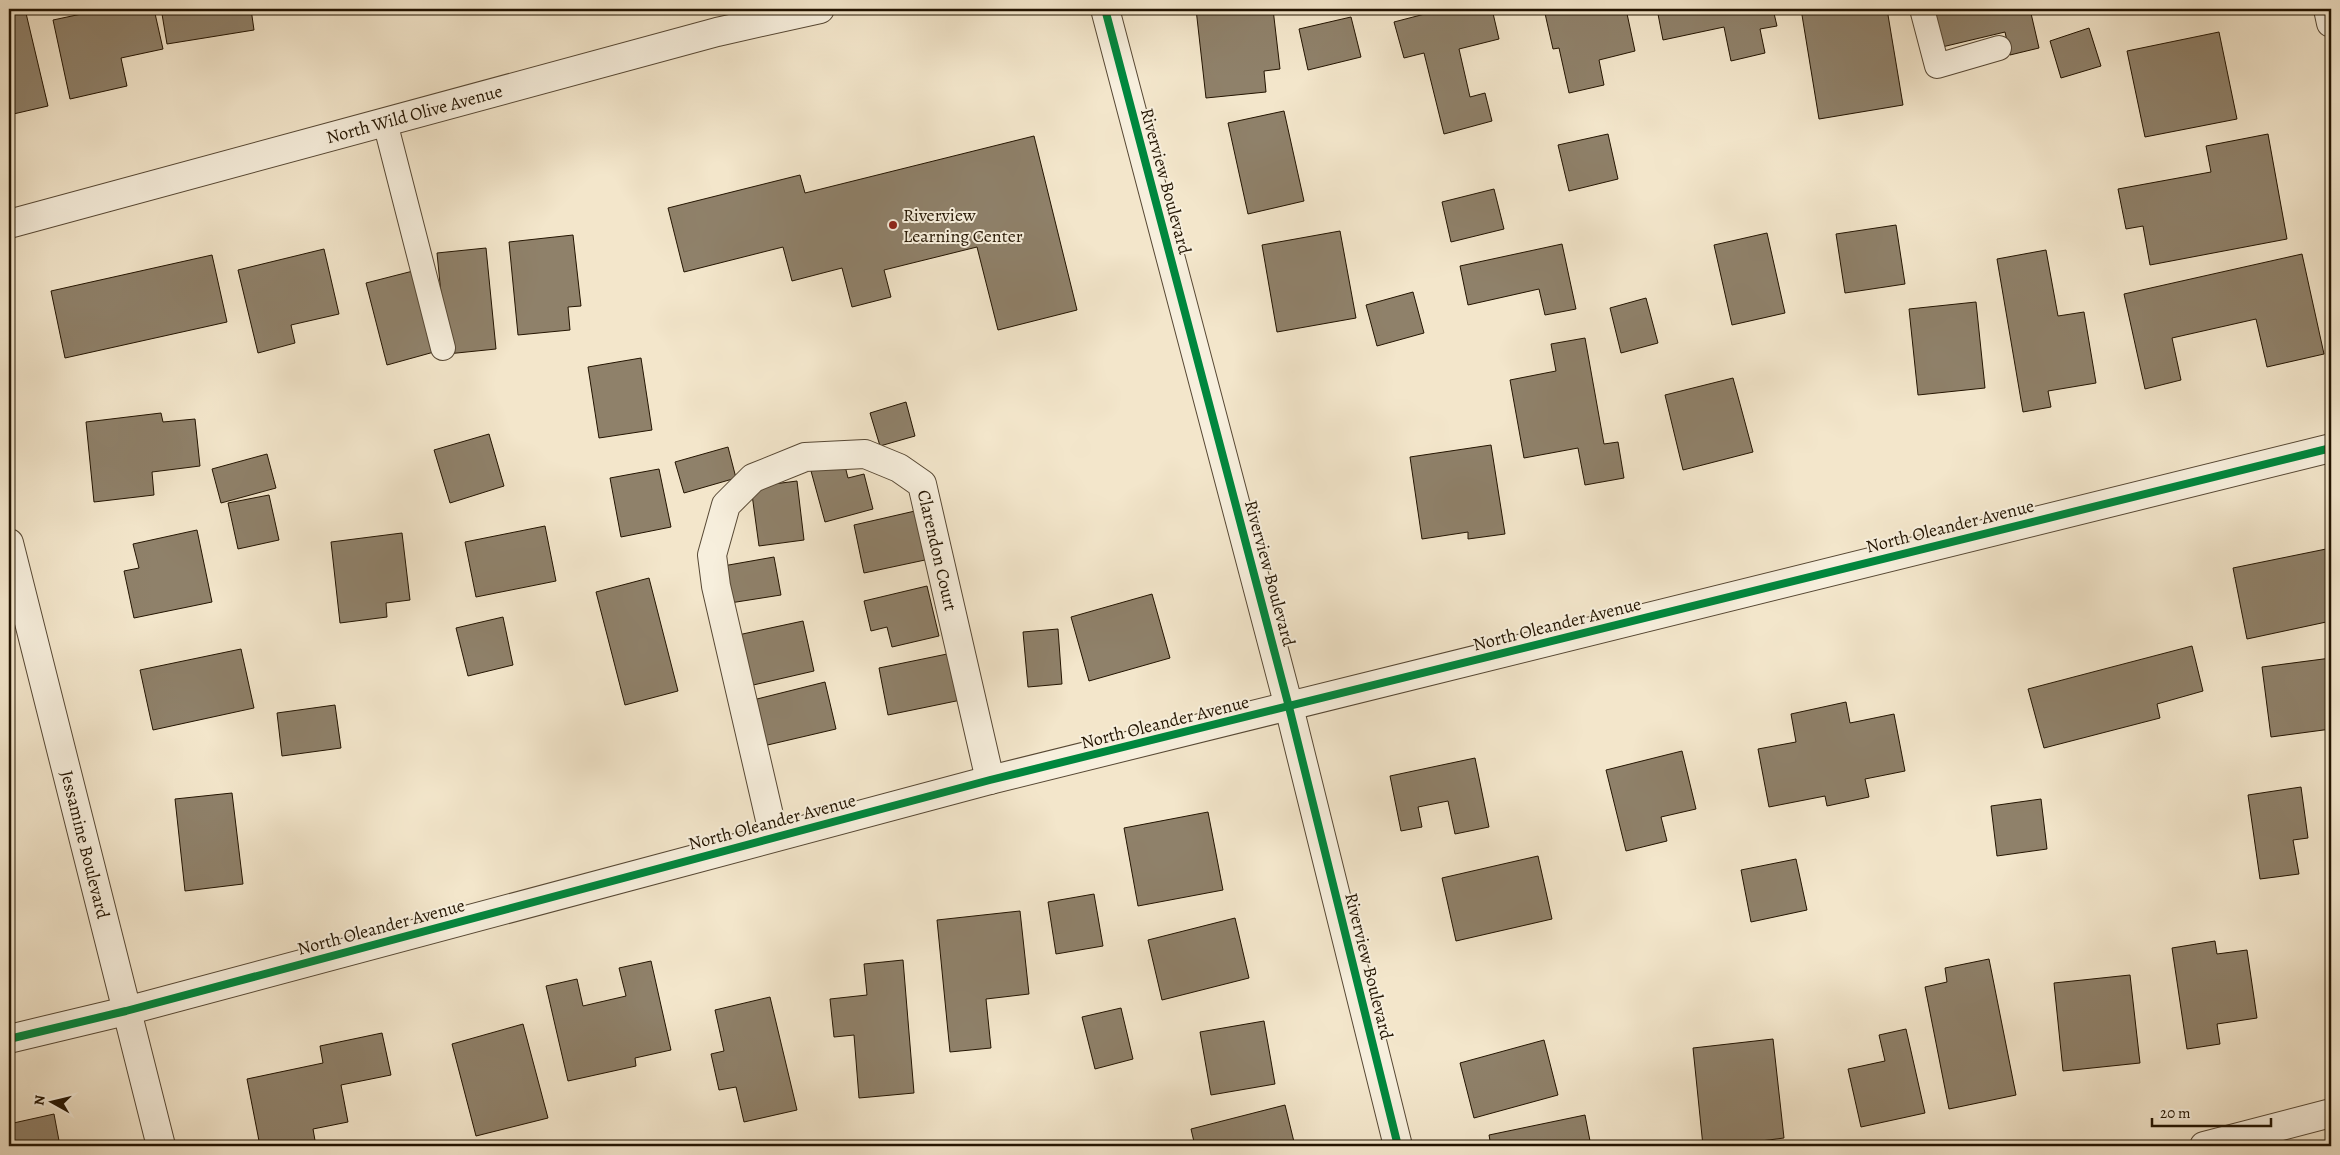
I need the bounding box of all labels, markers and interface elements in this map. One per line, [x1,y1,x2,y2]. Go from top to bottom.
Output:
street label: North Wild Olive Avenue [324,79,505,149]
street label: Riverview Boulevard [1135,105,1197,257]
place label: Riverview Learning Center [903,203,1023,248]
marker: Riverview Learning Center [887,219,899,231]
street label: Clarendon Court [912,488,963,613]
street label: North Oleander Avenue [1863,493,2037,559]
street label: Riverview Boulevard [1239,497,1301,649]
street label: North Oleander Avenue [1470,591,1644,657]
street label: North Oleander Avenue [1078,689,1252,755]
street label: Jessamine Boulevard [55,768,115,922]
street label: North Oleander Avenue [686,788,858,856]
street label: Riverview Boulevard [1339,890,1399,1042]
street label: North Oleander Avenue [295,893,467,961]
north arrow [28,1078,78,1128]
text: N [30,1094,50,1107]
scale bar [2152,1095,2271,1127]
text: 20 m [2160,1103,2191,1123]

